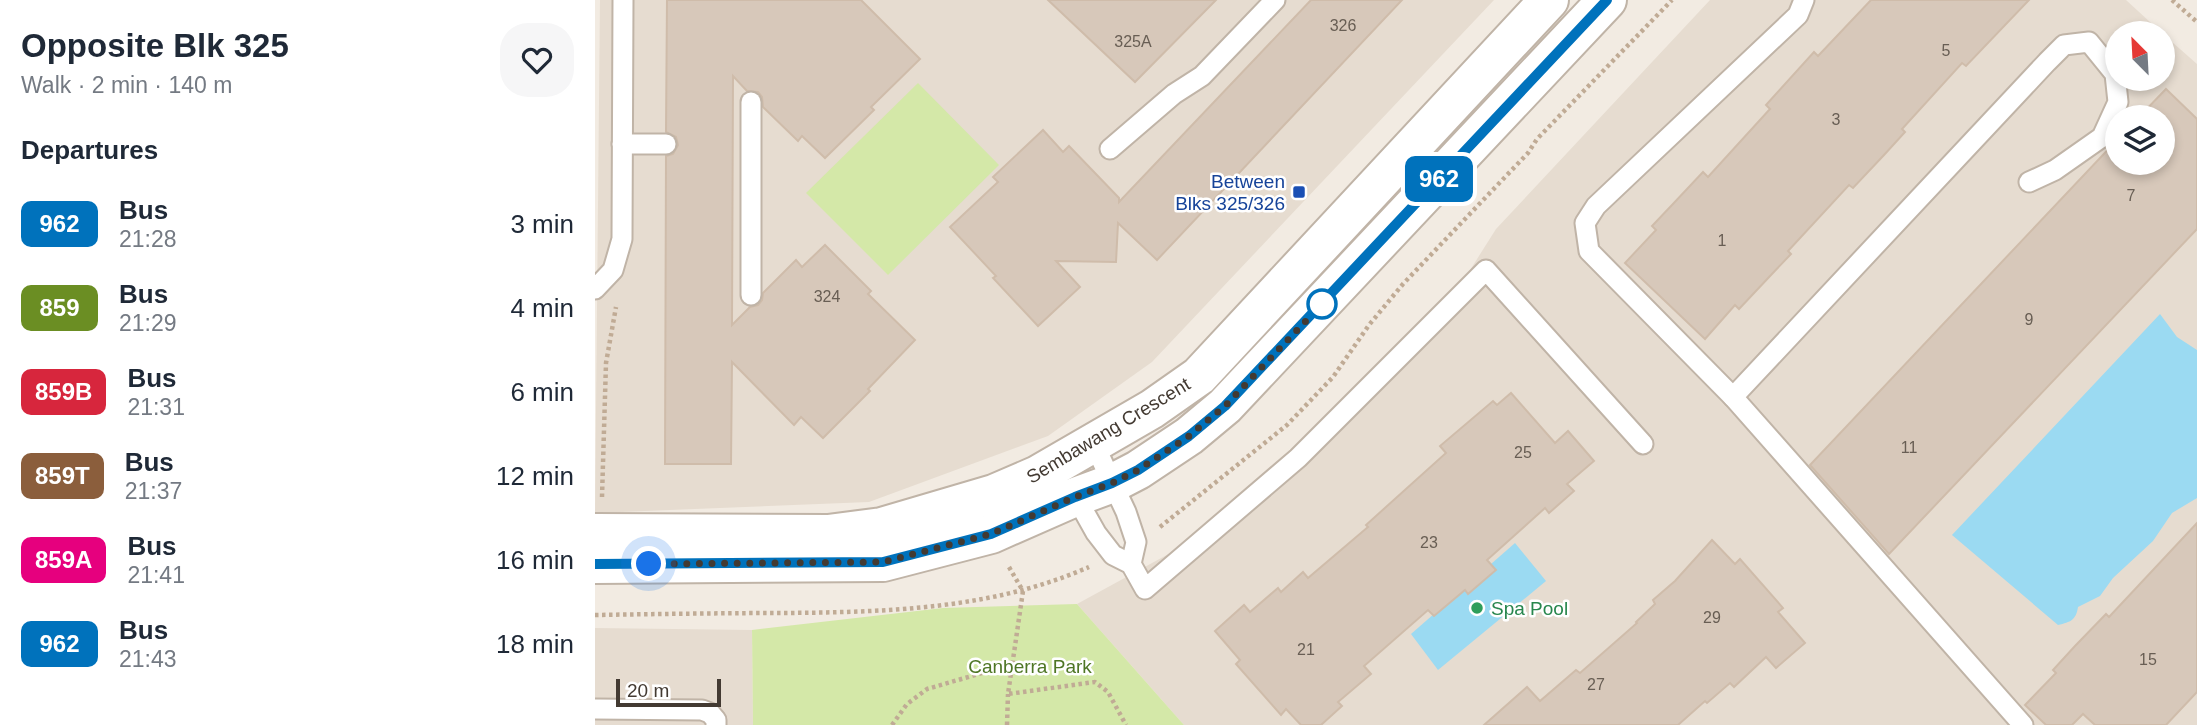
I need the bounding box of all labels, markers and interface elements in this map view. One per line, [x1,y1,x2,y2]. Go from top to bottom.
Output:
house number: 326 [1330,17,1356,34]
north arrow [2105,21,2175,91]
map controls [2105,21,2175,175]
button: heart [500,23,574,97]
text: Opposite Blk 325 [21,27,289,64]
house number: 325A [1114,33,1152,50]
house number: 5 [1942,42,1951,59]
text: Walk · 2 min · 140 m [21,72,232,98]
button: layers [2105,105,2175,175]
house number: 3 [1832,111,1841,128]
text: Departures [21,135,158,165]
line badge: 962 [1399,156,1479,202]
text: 962 [1419,165,1459,192]
place label: Between Blks 325/326 [1175,171,1285,214]
marker: Between Blks 325/326 [1291,184,1307,200]
house number: 7 [2127,187,2136,204]
text: Bus [119,195,168,225]
text: 3 min [510,209,574,239]
text: 962 [39,210,80,237]
text: 21:28 [119,226,177,252]
house number: 1 [1718,232,1727,249]
text: Bus [119,279,168,309]
house number: 324 [814,288,840,305]
unlabelled marker [1307,289,1337,319]
text: 4 min [510,293,574,323]
text: 859 [39,294,80,321]
text: 21:29 [119,310,177,336]
house number: 9 [2025,311,2034,328]
text: Bus [127,363,177,393]
street label: Sembawang Crescent [1023,373,1194,488]
text: 6 min [510,377,574,407]
text: 859B [35,378,92,405]
text: 21:31 [127,394,185,420]
house number: 11 [1901,439,1917,456]
house number: 25 [1514,444,1532,461]
text: Bus [125,447,174,477]
text: 12 min [496,461,574,491]
text: 859T [35,462,90,489]
text: 21:37 [125,478,182,504]
text: Bus [127,531,177,561]
house number: 23 [1420,534,1438,551]
text: 16 min [496,545,574,575]
text: 859A [35,546,92,573]
your location [631,546,666,581]
text: 21:41 [127,562,185,588]
place label: Spa Pool [1491,598,1568,619]
marker: Spa Pool [1469,600,1485,616]
house number: 29 [1703,609,1721,626]
text: Bus [119,615,168,645]
text: 18 min [496,629,574,659]
text: 962 [39,630,80,657]
house number: 21 [1297,641,1315,658]
text: 21:43 [119,646,177,672]
house number: 15 [2139,651,2157,668]
park label: Canberra Park [968,656,1092,677]
scale bar [616,676,721,708]
house number: 27 [1587,676,1605,693]
text: 20 m [627,680,669,701]

